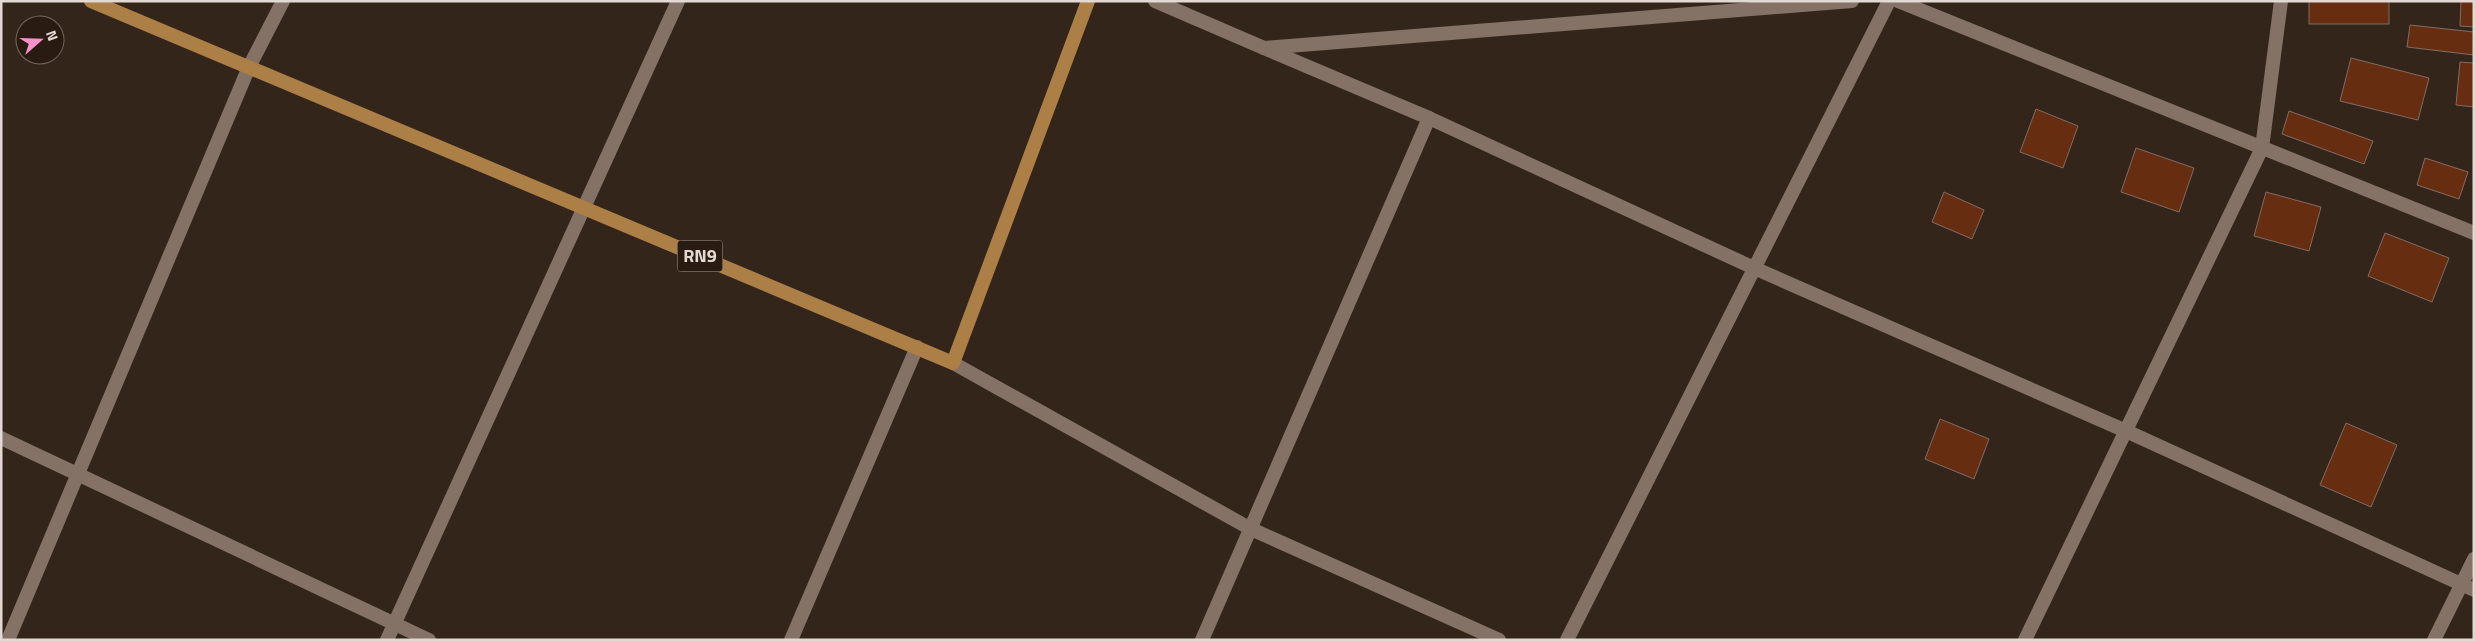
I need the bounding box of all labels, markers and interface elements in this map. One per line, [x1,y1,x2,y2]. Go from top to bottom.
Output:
north arrow [15,15,65,65]
text: N [41,27,64,44]
road number: RN9 [678,240,722,272]

